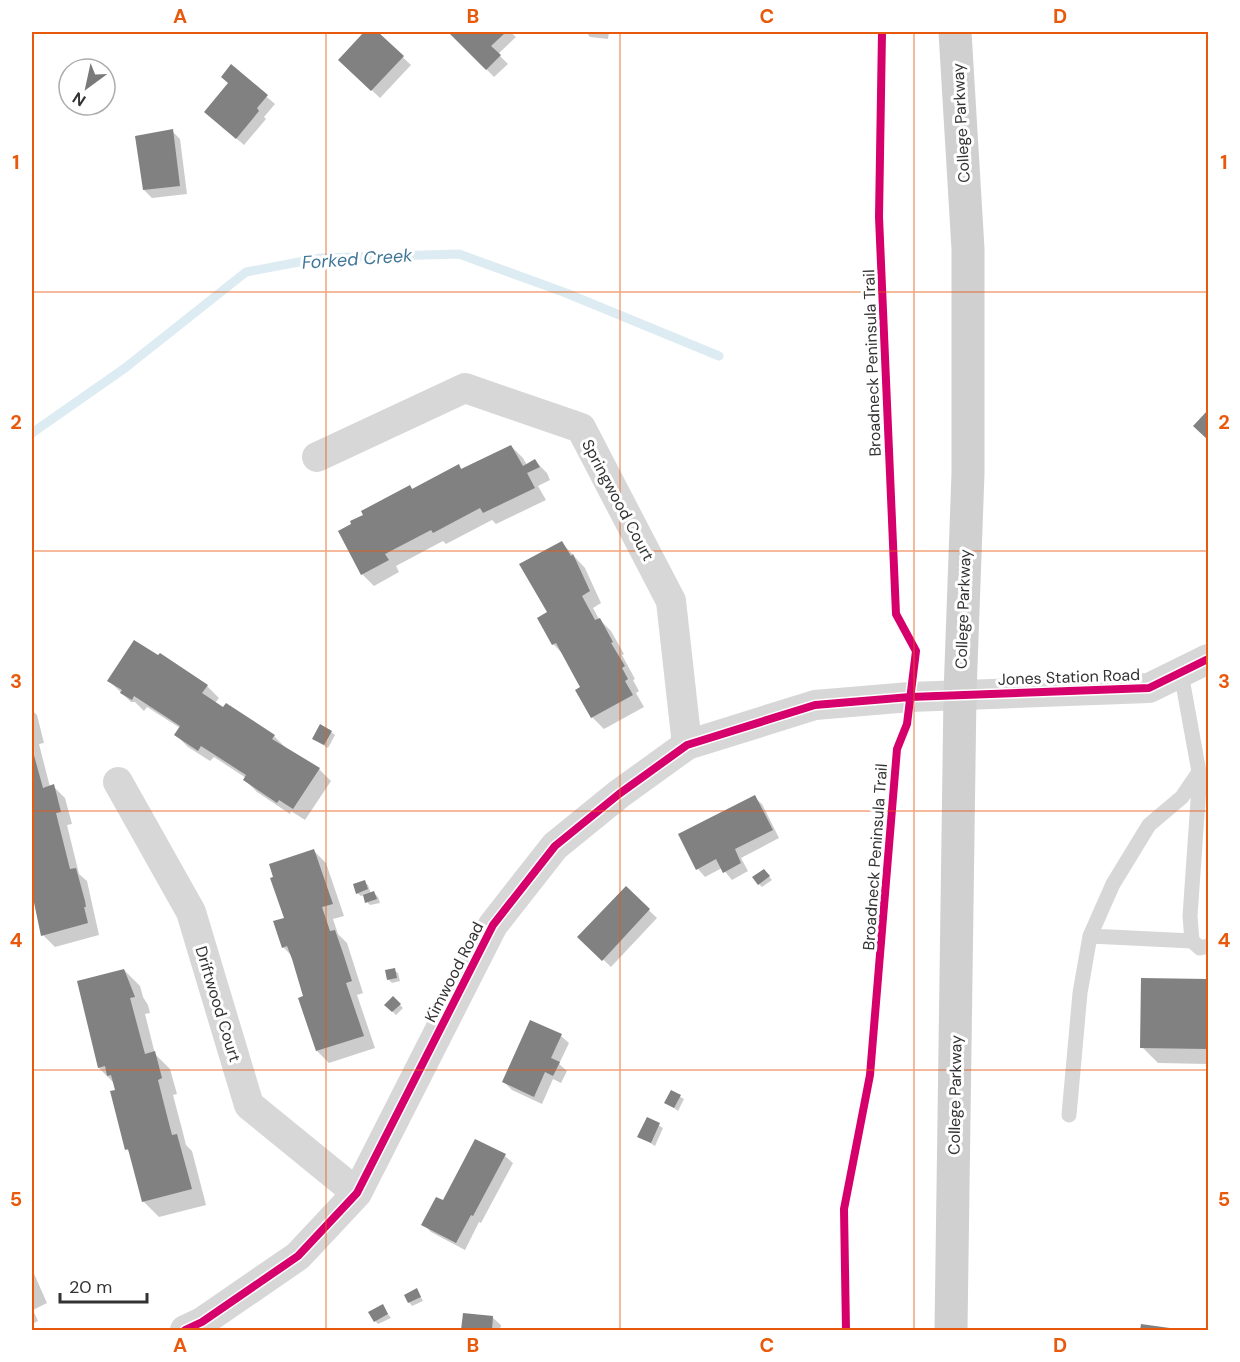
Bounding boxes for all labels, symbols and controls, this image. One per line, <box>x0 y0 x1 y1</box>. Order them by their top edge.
text: A <box>173 3 187 29</box>
text: B <box>467 3 479 29</box>
text: C <box>760 3 774 29</box>
text: D <box>1053 3 1067 29</box>
north arrow <box>57 57 117 117</box>
street label: College Parkway <box>947 62 975 183</box>
text: N <box>68 87 90 111</box>
text: 1 <box>12 149 20 175</box>
text: 1 <box>1220 149 1228 175</box>
water label: Forked Creek <box>301 243 414 275</box>
street label: Broadneck Peninsula Trail <box>858 269 886 457</box>
text: 2 <box>10 409 22 435</box>
text: 2 <box>1218 409 1230 435</box>
street label: Springwood Court <box>577 436 659 564</box>
street label: College Parkway <box>950 549 976 669</box>
street label: Jones Station Road <box>997 664 1141 690</box>
text: 3 <box>10 668 22 694</box>
text: 3 <box>1218 668 1230 694</box>
street label: Broadneck Peninsula Trail <box>858 763 892 951</box>
street label: Kimwood Road <box>420 918 488 1026</box>
text: 4 <box>10 927 23 953</box>
text: 4 <box>1218 927 1231 953</box>
street label: Driftwood Court <box>190 944 246 1064</box>
street label: College Parkway <box>943 1035 967 1155</box>
text: 5 <box>10 1186 22 1212</box>
text: 5 <box>1218 1186 1230 1212</box>
scale bar <box>60 1266 147 1304</box>
text: 20 m <box>69 1275 112 1299</box>
text: A <box>173 1332 187 1358</box>
text: B <box>467 1332 479 1358</box>
text: C <box>760 1332 774 1358</box>
text: D <box>1053 1332 1067 1358</box>

